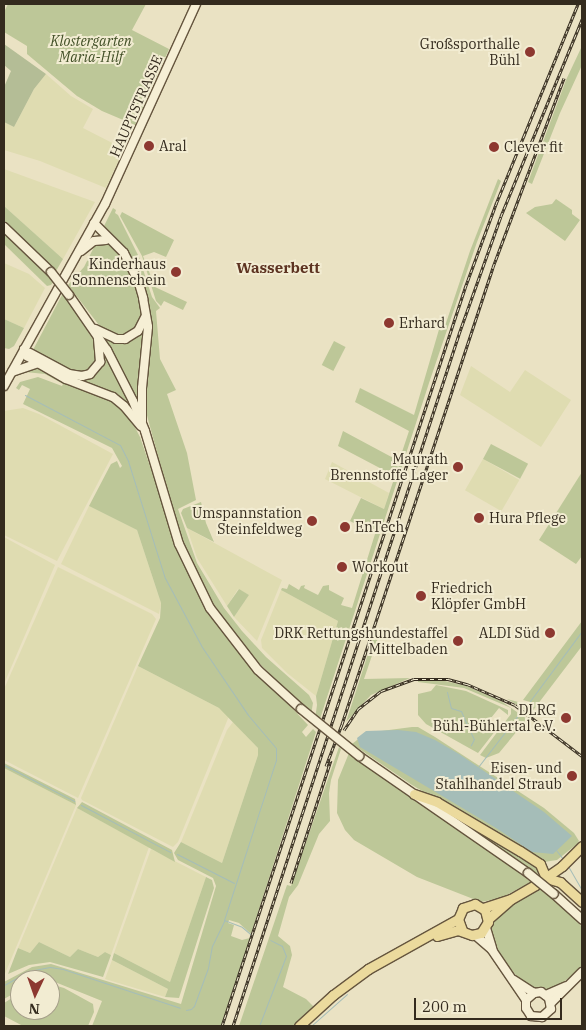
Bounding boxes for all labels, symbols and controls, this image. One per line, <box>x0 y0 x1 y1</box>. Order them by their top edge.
park label: Klostergarten Maria-Hilf <box>50 33 132 65</box>
place label: Großsporthalle Bühl <box>420 36 520 68</box>
marker: Großsporthalle Bühl <box>524 46 536 58</box>
street label: HAUPTSTRASSE <box>106 52 166 160</box>
place label: Aral <box>159 138 187 154</box>
place label: Clever fit <box>504 139 563 155</box>
marker: Aral <box>143 140 155 152</box>
marker: Clever fit <box>488 141 500 153</box>
place label: Kinderhaus Sonnenschein <box>72 256 166 288</box>
district label: Wasserbett <box>236 259 320 277</box>
marker: Kinderhaus Sonnenschein <box>170 266 182 278</box>
place label: Erhard <box>399 315 445 331</box>
marker: Erhard <box>383 317 395 329</box>
place label: Maurath Brennstoffe Lager <box>330 451 448 484</box>
marker: Maurath Brennstoffe Lager <box>452 461 464 473</box>
place label: Umspannstation Steinfeldweg <box>192 505 302 538</box>
place label: Hura Pflege <box>489 510 566 526</box>
marker: Hura Pflege <box>473 512 485 524</box>
marker: Umspannstation Steinfeldweg <box>306 515 318 527</box>
place label: EnTech <box>355 519 404 535</box>
marker: EnTech <box>339 521 351 533</box>
place label: Workout <box>352 559 408 575</box>
marker: Workout <box>336 561 348 573</box>
place label: Friedrich Klöpfer GmbH <box>431 580 526 612</box>
marker: Friedrich Klöpfer GmbH <box>415 590 427 602</box>
place label: DRK Rettungshundestaffel Mittelbaden <box>274 625 448 658</box>
place label: ALDI Süd <box>479 625 540 641</box>
marker: ALDI Süd <box>544 627 556 639</box>
marker: DRK Rettungshundestaffel Mittelbaden <box>452 635 464 647</box>
place label: DLRG Bühl-Bühlertal e.V. <box>433 702 556 734</box>
marker: DLRG Bühl-Bühlertal e.V. <box>560 712 572 724</box>
place label: Eisen- und Stahlhandel Straub <box>435 760 562 792</box>
marker: Eisen- und Stahlhandel Straub <box>566 770 578 782</box>
north arrow <box>10 970 60 1020</box>
scale bar <box>416 988 564 1020</box>
text: 200 m <box>422 997 467 1016</box>
text: N <box>28 1000 40 1018</box>

